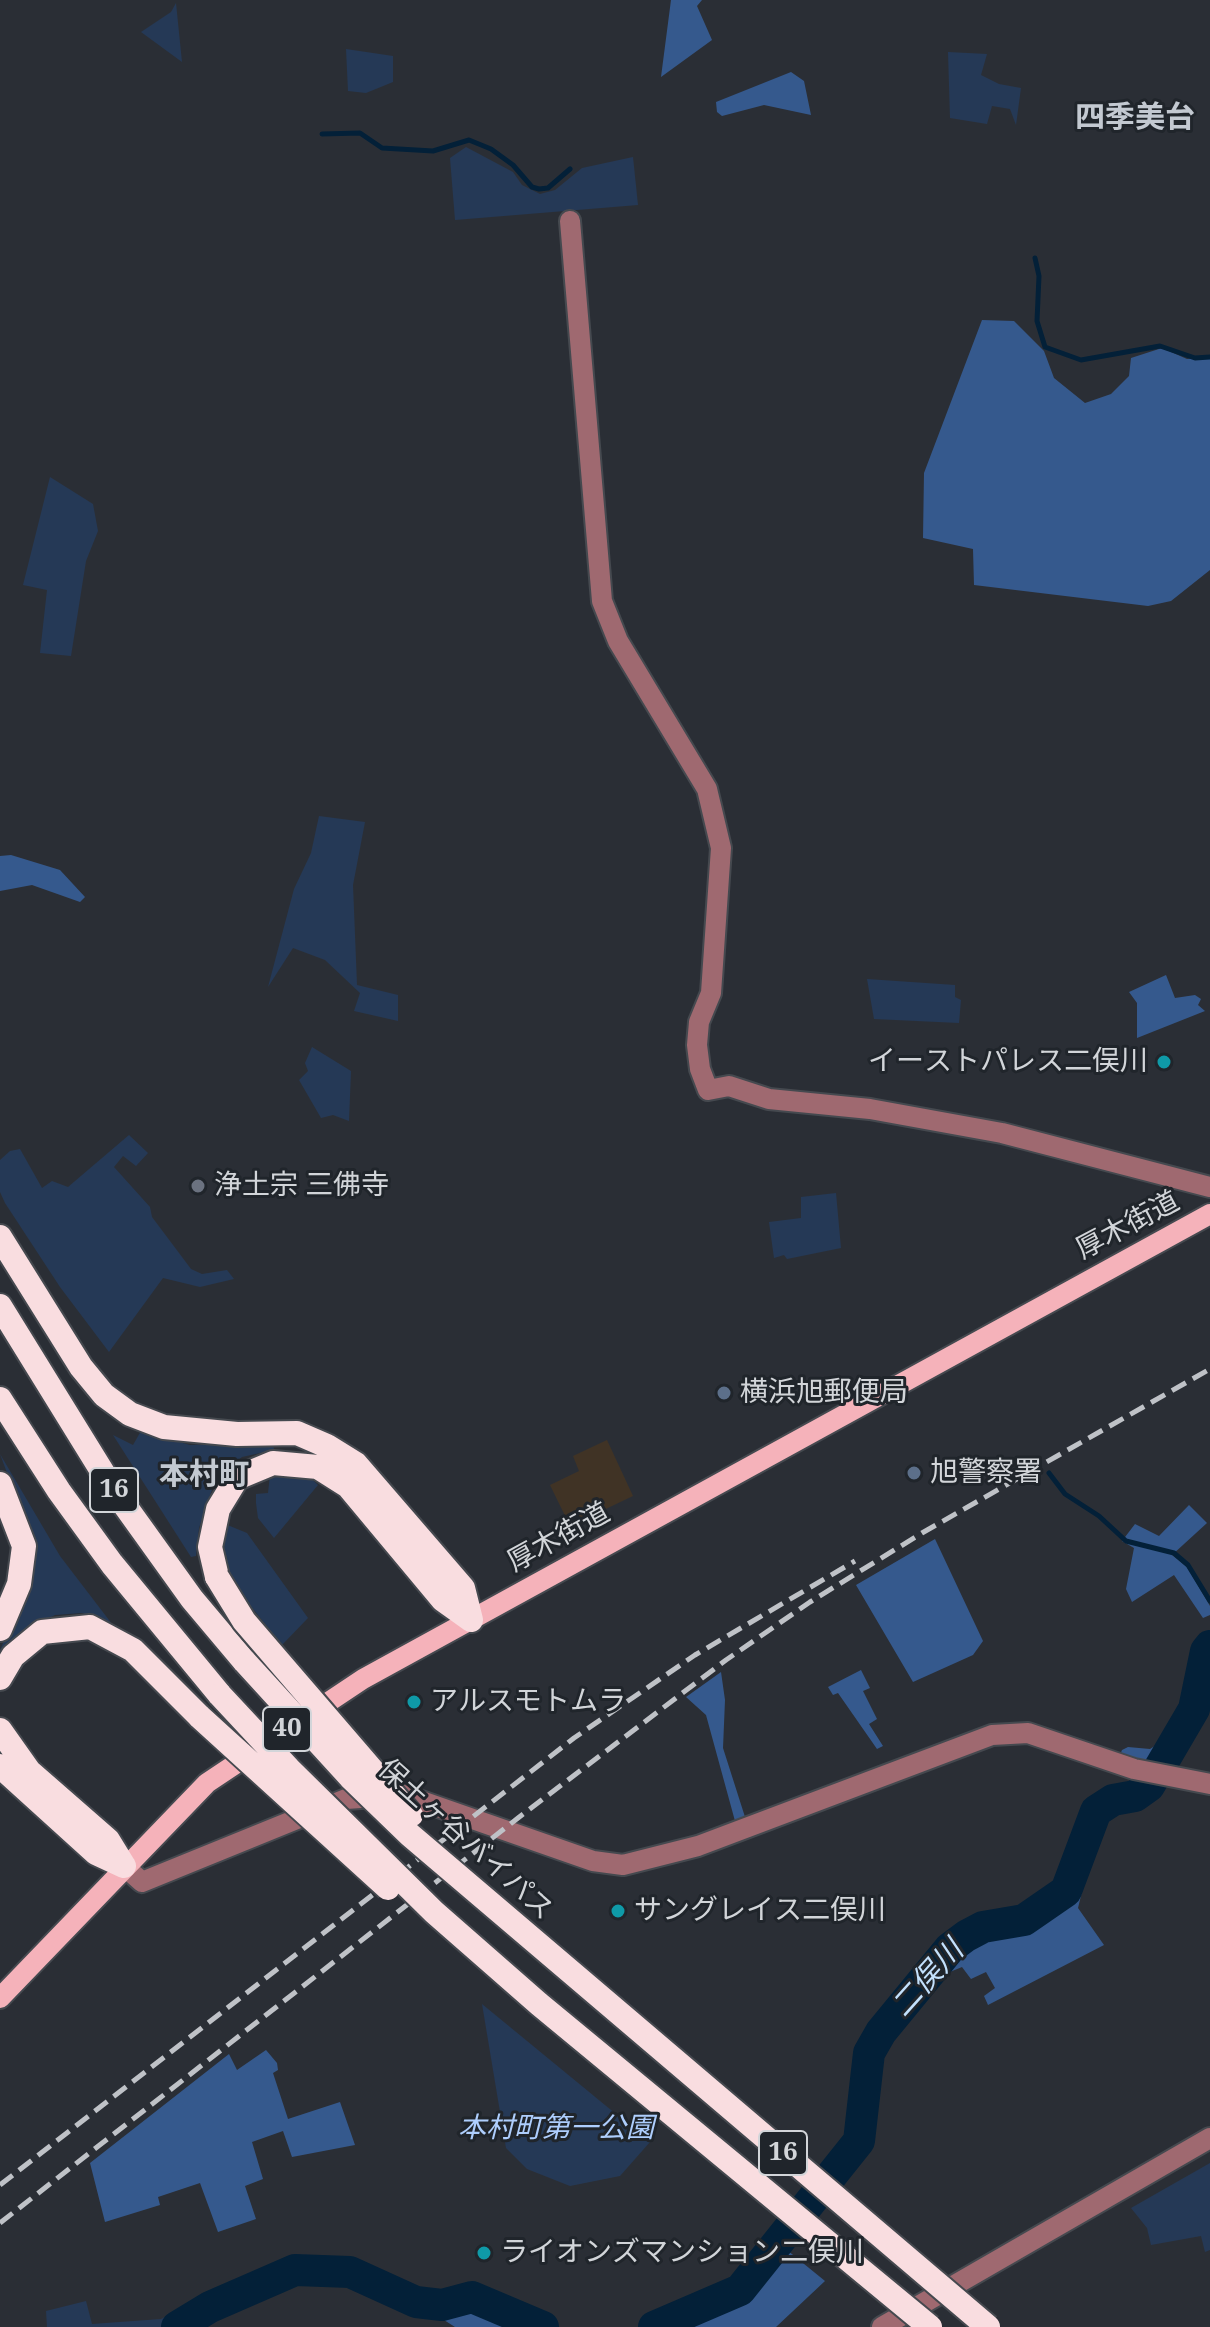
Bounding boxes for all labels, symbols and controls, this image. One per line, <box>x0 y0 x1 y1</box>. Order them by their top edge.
district label: 四季美台 <box>1075 100 1195 136</box>
place label: イーストパレス二俣川 <box>868 1045 1148 1079</box>
marker: イーストパレス二俣川 <box>1155 1053 1173 1071</box>
place label: 浄土宗 三佛寺 <box>214 1169 389 1203</box>
marker: 浄土宗 三佛寺 <box>189 1177 207 1195</box>
street label: 厚木街道 <box>1071 1185 1185 1267</box>
place label: 横浜旭郵便局 <box>740 1376 908 1410</box>
marker: 横浜旭郵便局 <box>715 1384 733 1402</box>
place label: 旭警察署 <box>930 1456 1042 1490</box>
district label: 本村町 <box>159 1457 249 1493</box>
marker: 旭警察署 <box>905 1464 923 1482</box>
road number: 16 <box>90 1468 138 1512</box>
street label: 厚木街道 <box>502 1496 616 1580</box>
place label: アルスモトムラ <box>430 1685 626 1719</box>
marker: アルスモトムラ <box>405 1693 423 1711</box>
road number: 40 <box>263 1707 311 1751</box>
street label: 保土ヶ谷バイパス <box>371 1753 559 1927</box>
place label: サングレイス二俣川 <box>634 1894 886 1928</box>
marker: サングレイス二俣川 <box>609 1902 627 1920</box>
water label: 二俣川 <box>885 1934 971 2024</box>
park label: 本村町第一公園 <box>458 2112 654 2146</box>
road number: 16 <box>759 2131 807 2175</box>
place label: ライオンズマンション二俣川 <box>500 2236 864 2270</box>
marker: ライオンズマンション二俣川 <box>475 2244 493 2262</box>

